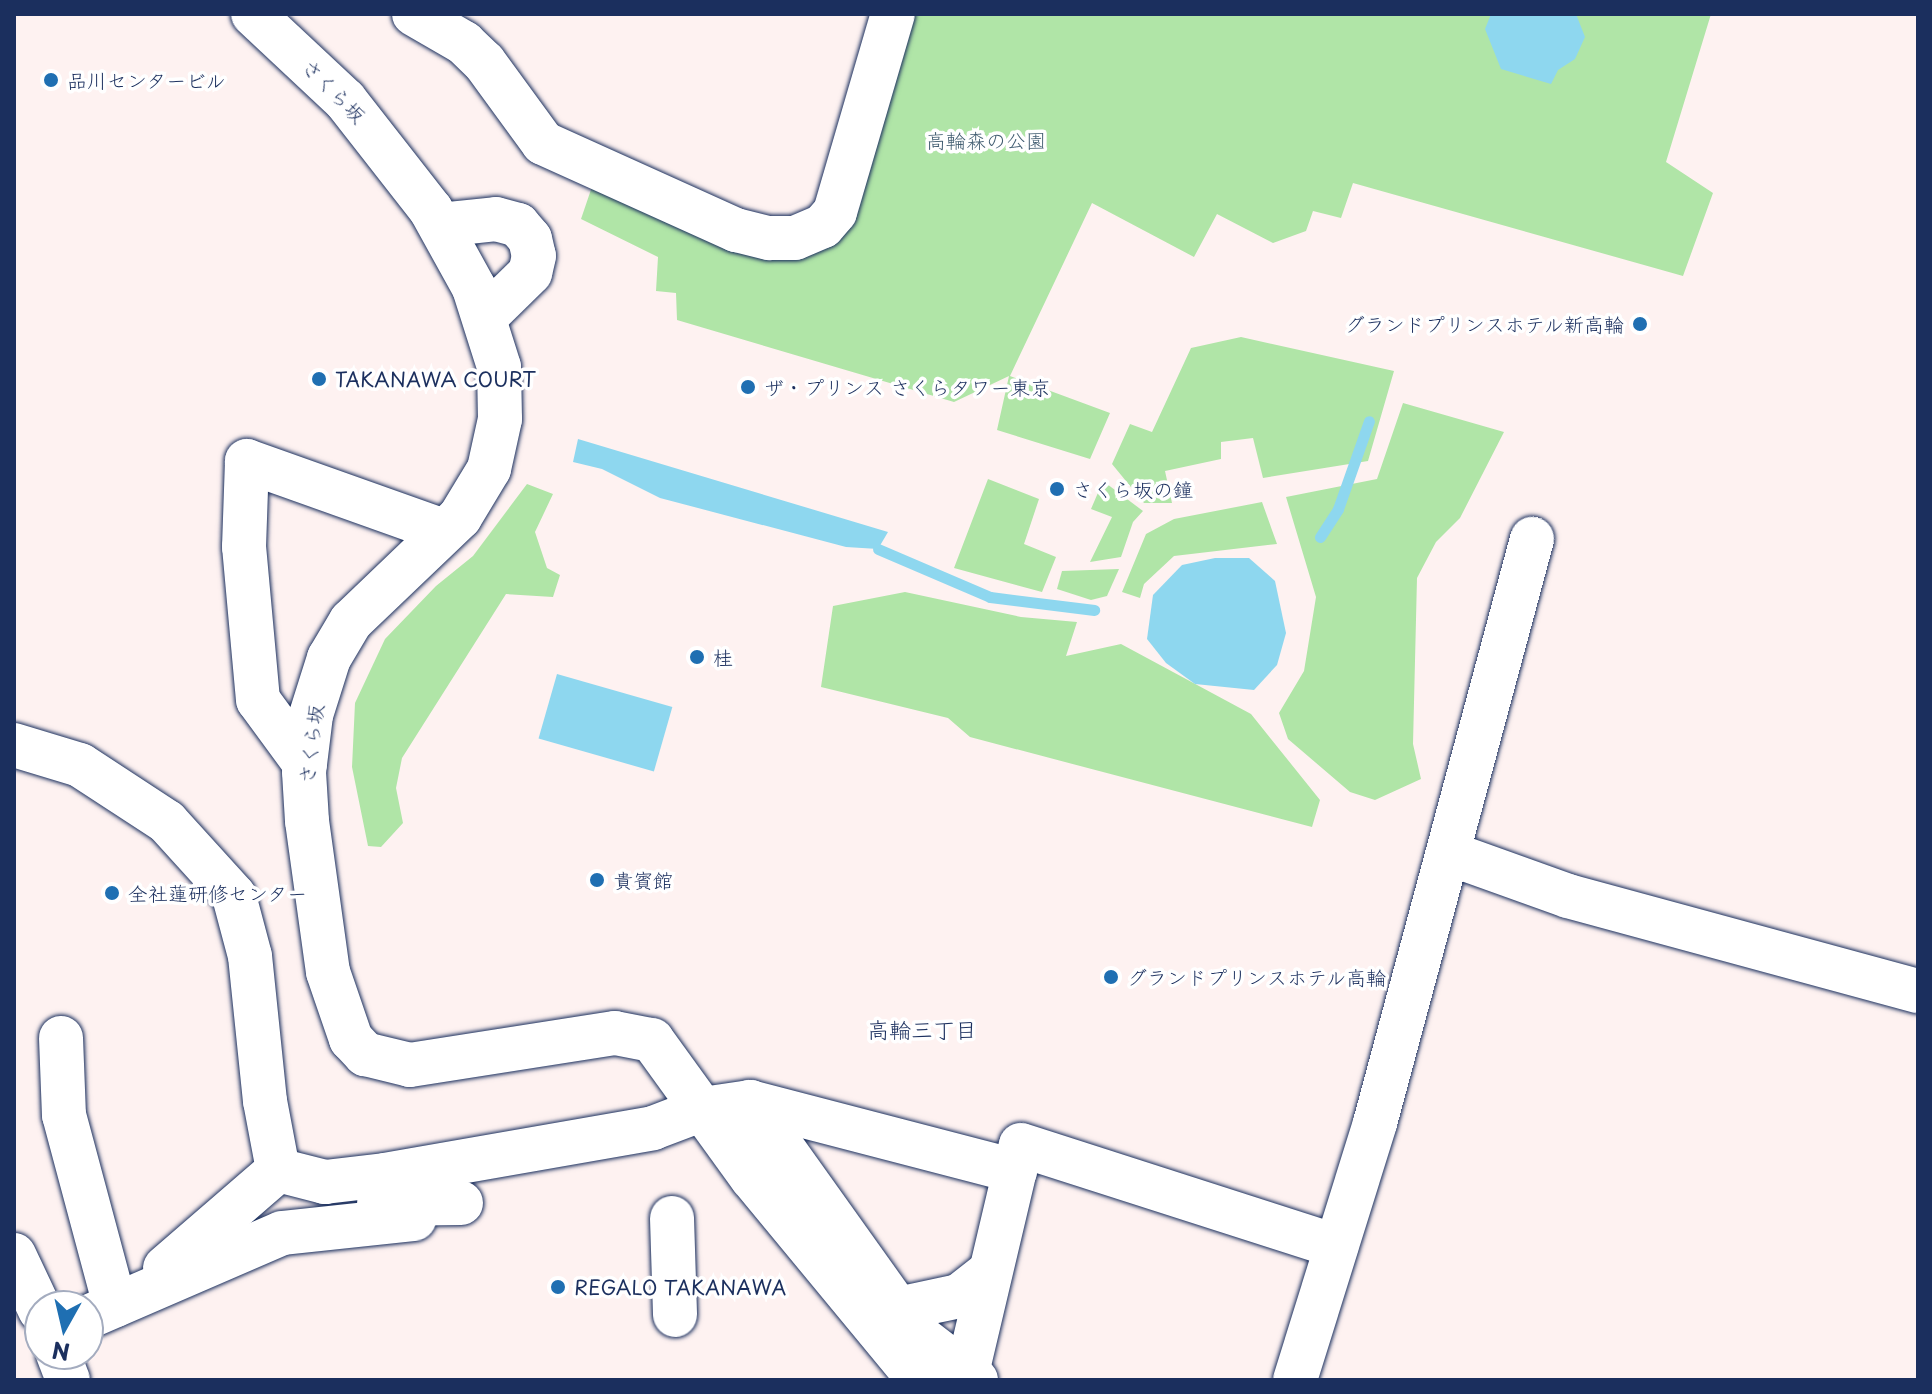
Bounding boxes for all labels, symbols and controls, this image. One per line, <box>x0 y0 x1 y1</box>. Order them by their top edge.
street label: さくら坂 <box>297 54 371 128</box>
place label: 品川センタービル <box>67 68 227 92</box>
marker: 品川センタービル <box>42 71 60 89</box>
park label: 高輪森の公園 <box>926 128 1046 152</box>
place label: グランドプリンスホテル新高輪 <box>1344 312 1624 336</box>
marker: グランドプリンスホテル新高輪 <box>1631 315 1649 333</box>
place label: TAKANAWA COURT <box>335 367 535 391</box>
marker: TAKANAWA COURT <box>310 370 328 388</box>
place label: ザ・プリンス さくらタワー東京 <box>764 375 1050 399</box>
marker: ザ・プリンス さくらタワー東京 <box>739 378 757 396</box>
place label: さくら坂の鐘 <box>1073 477 1193 501</box>
marker: さくら坂の鐘 <box>1048 480 1066 498</box>
place label: 桂 <box>713 645 733 669</box>
marker: 桂 <box>688 648 706 666</box>
street label: さくら坂 <box>294 703 328 785</box>
place label: 貴賓館 <box>613 868 673 892</box>
marker: 貴賓館 <box>588 871 606 889</box>
place label: 全社蓮研修センター <box>128 881 308 905</box>
marker: 全社蓮研修センター <box>103 884 121 902</box>
place label: グランドプリンスホテル高輪 <box>1127 965 1387 989</box>
marker: グランドプリンスホテル高輪 <box>1102 968 1120 986</box>
district label: 高輪三丁目 <box>867 1016 977 1042</box>
place label: REGALO TAKANAWA <box>574 1275 785 1299</box>
marker: REGALO TAKANAWA <box>549 1278 567 1296</box>
north arrow <box>24 1290 104 1370</box>
text: N <box>50 1335 72 1370</box>

